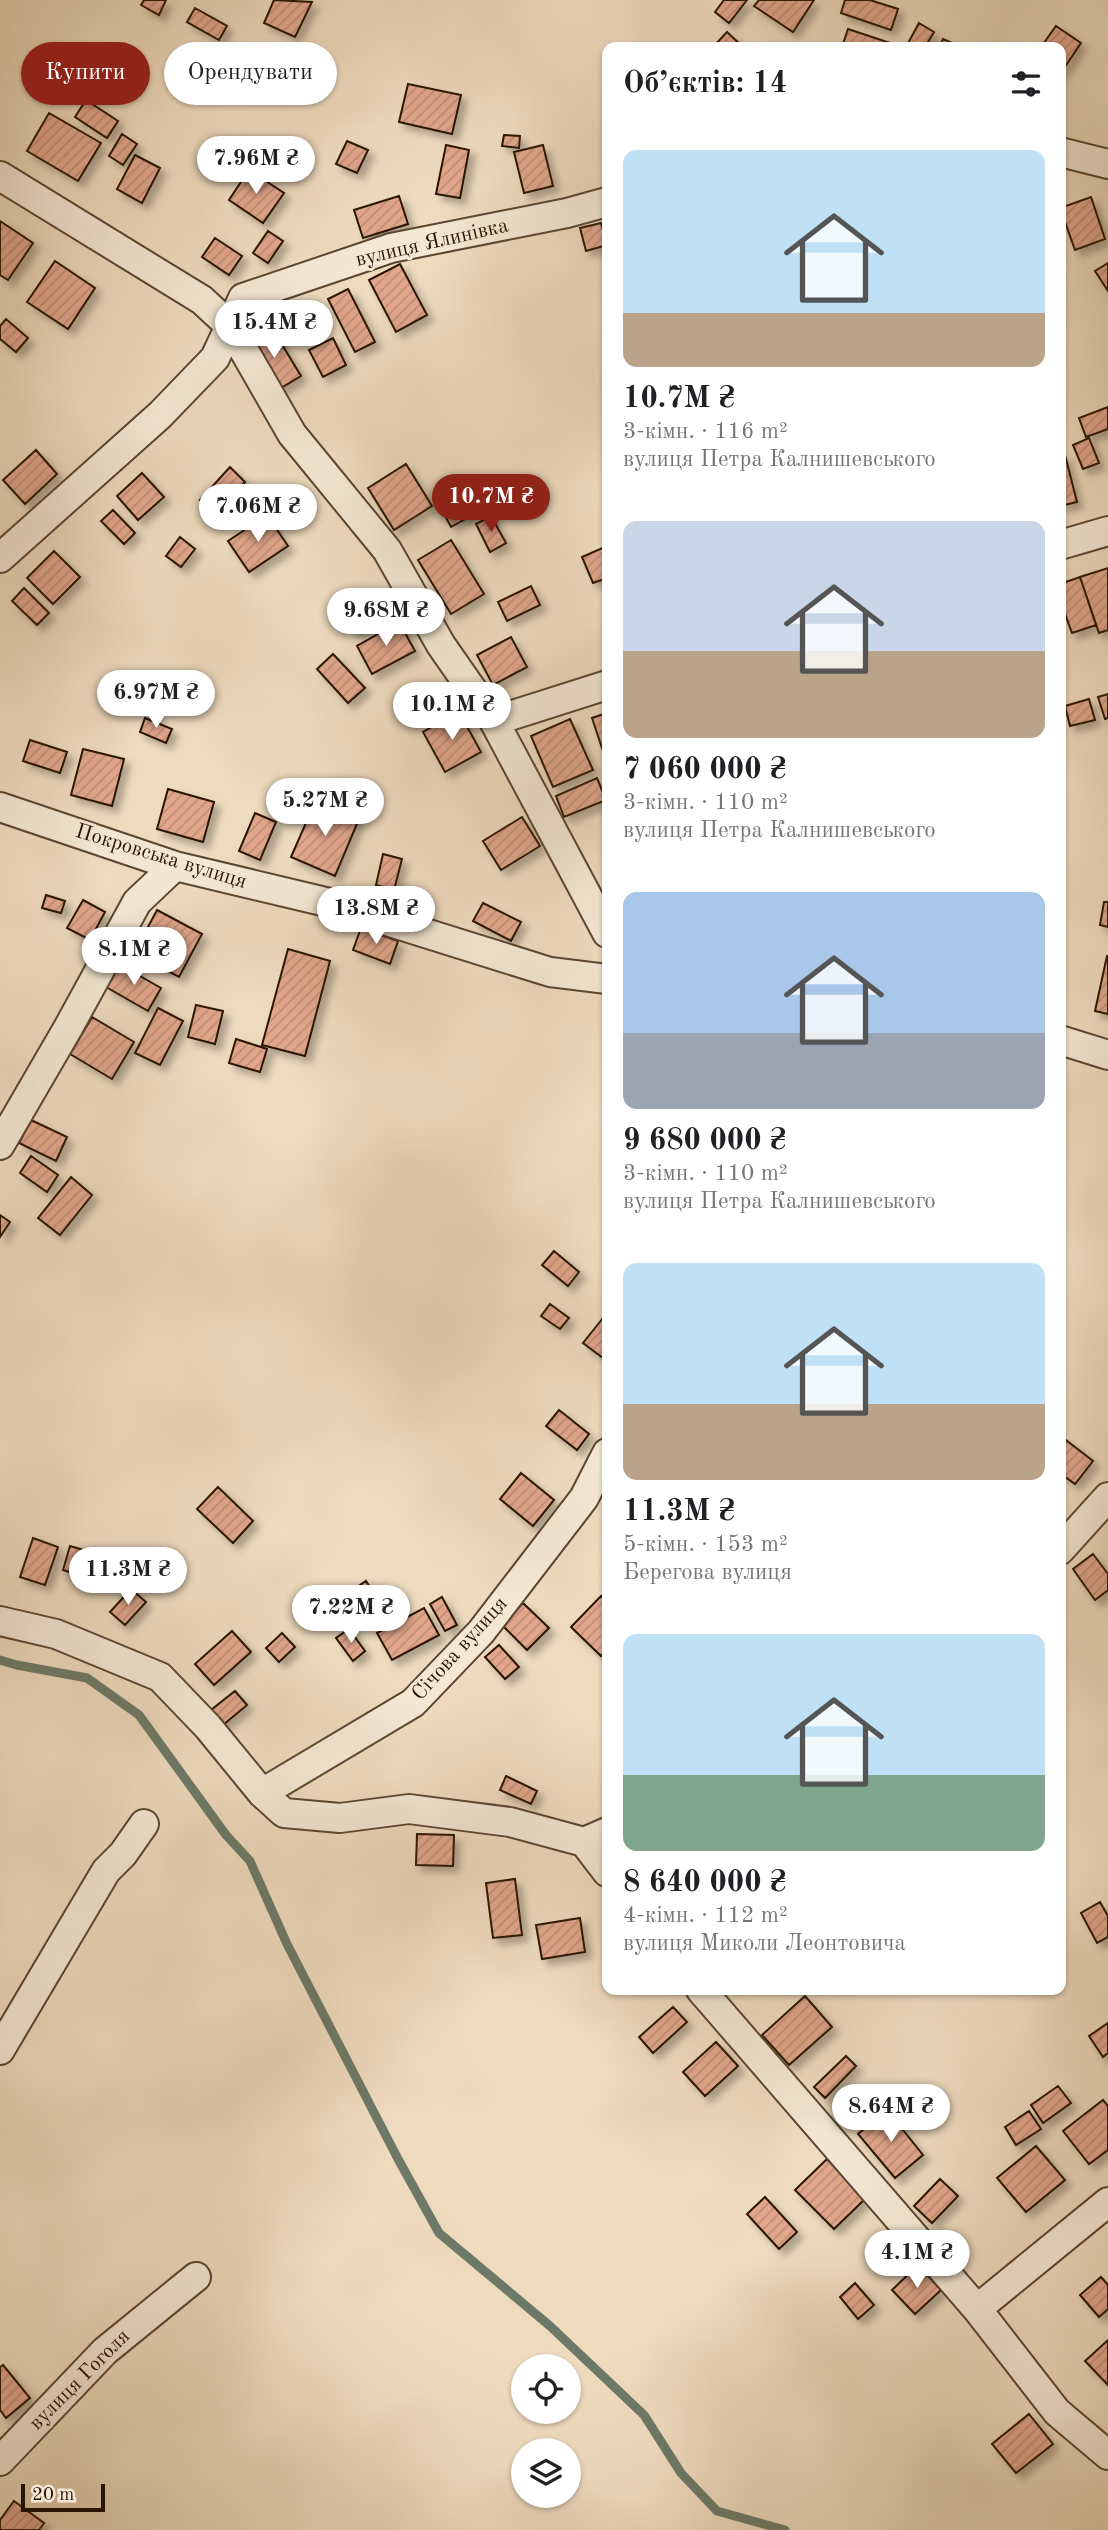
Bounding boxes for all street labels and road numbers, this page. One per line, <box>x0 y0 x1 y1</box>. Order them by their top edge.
street label: вулиця Ялинівка <box>354 215 510 271</box>
street label: Покровська вулиця <box>73 821 249 893</box>
street label: Січова вулиця <box>408 1593 512 1705</box>
street label: вулиця Гоголя <box>26 2326 134 2434</box>

